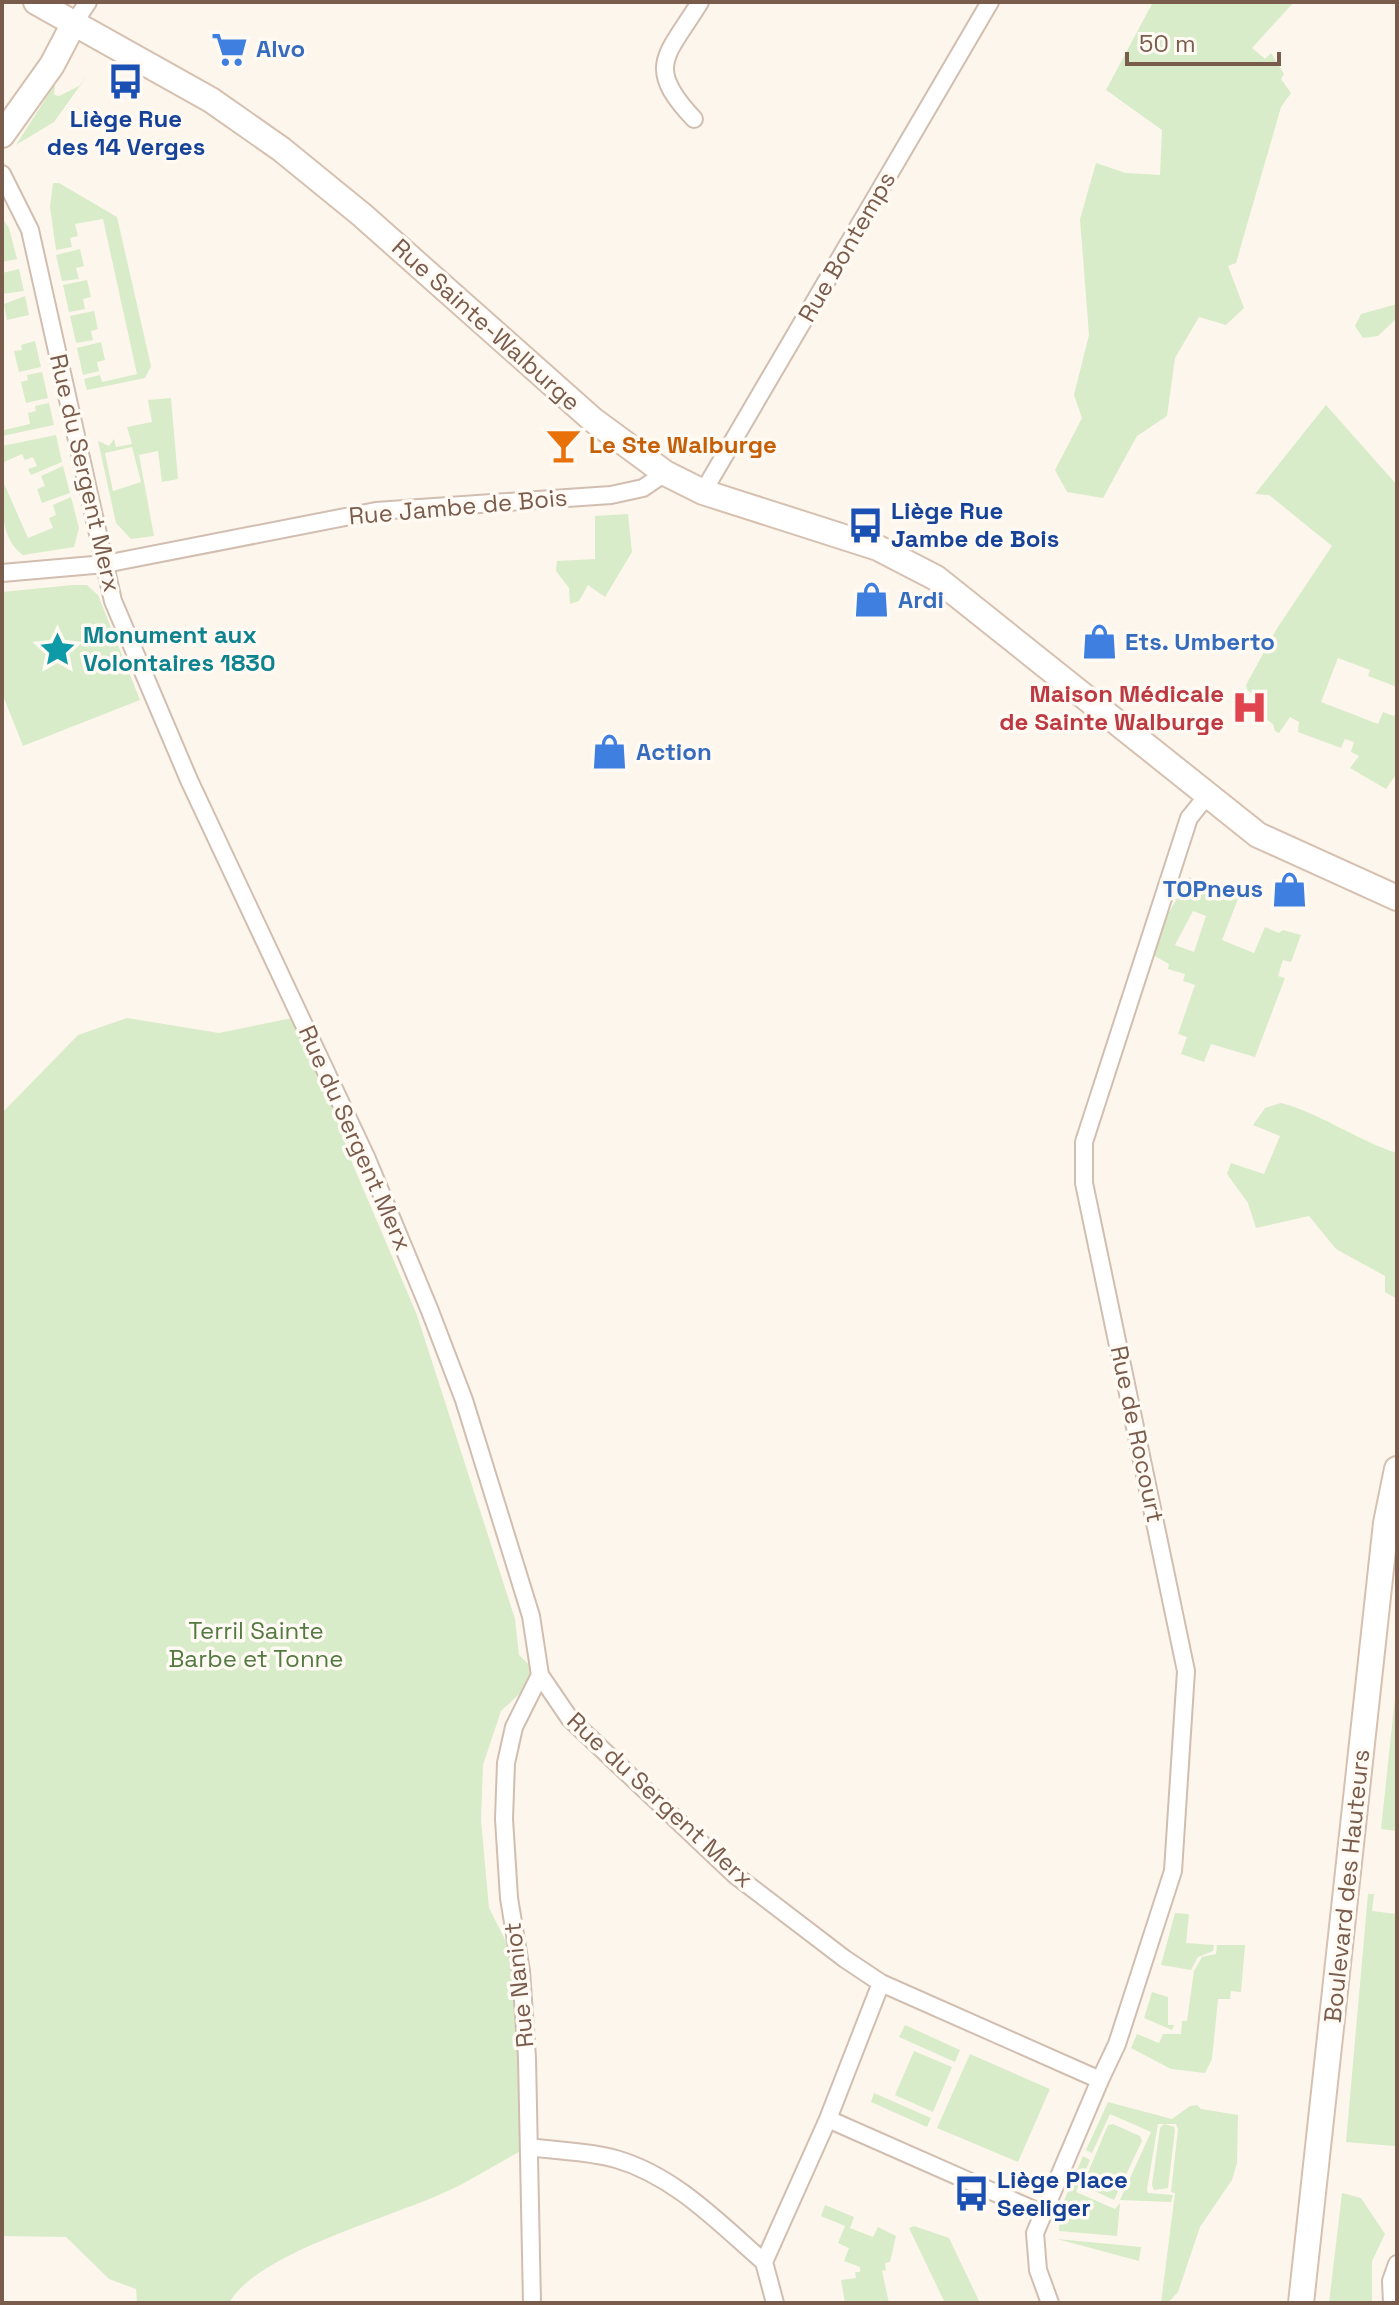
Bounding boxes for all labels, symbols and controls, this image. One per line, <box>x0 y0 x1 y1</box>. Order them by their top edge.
scale bar <box>1127 16 1279 66</box>
text: 50 m <box>1139 28 1196 59</box>
supermarket icon: Alvo <box>211 30 249 68</box>
place label: Alvo <box>256 33 305 64</box>
bus stop icon: Liège Rue des 14 Verges <box>107 63 145 101</box>
place label: Liège Rue des 14 Verges <box>47 103 205 162</box>
street label: Rue Bontemps <box>791 166 902 328</box>
street label: Rue Sainte-Walburge <box>386 232 587 417</box>
street label: Rue du Sergent Merx <box>43 351 128 595</box>
bar icon: Le Ste Walburge <box>544 426 582 464</box>
place label: Le Ste Walburge <box>589 429 777 460</box>
street label: Rue Jambe de Bois <box>347 482 568 531</box>
place label: Liège Rue Jambe de Bois <box>891 495 1059 554</box>
bus stop icon: Liège Rue Jambe de Bois <box>846 506 884 544</box>
shop icon: Ardi <box>853 581 891 619</box>
place label: Ardi <box>898 584 944 615</box>
place label: Monument aux Volontaires 1830 <box>83 619 276 678</box>
shop icon: Ets. Umberto <box>1080 623 1118 661</box>
place label: Ets. Umberto <box>1125 626 1275 657</box>
place icon: Monument aux Volontaires 1830 <box>38 630 76 668</box>
place label: Maison Médicale de Sainte Walburge <box>999 678 1224 737</box>
hospital icon: Maison Médicale de Sainte Walburge <box>1231 689 1269 727</box>
shop icon: Action <box>591 733 629 771</box>
place label: Action <box>636 736 712 767</box>
shop icon: TOPneus <box>1270 870 1308 908</box>
place label: TOPneus <box>1163 873 1263 904</box>
street label: Rue du Sergent Merx <box>292 1020 419 1255</box>
street label: Rue de Rocourt <box>1104 1343 1171 1525</box>
park label: Terril Sainte Barbe et Tonne <box>168 1615 344 1674</box>
street label: Rue du Sergent Merx <box>561 1705 760 1894</box>
street label: Boulevard des Hauteurs <box>1317 1748 1376 2024</box>
street label: Rue Naniot <box>497 1921 541 2049</box>
place label: Liège Place Seeliger <box>997 2164 1128 2223</box>
bus stop icon: Liège Place Seeliger <box>952 2175 990 2213</box>

